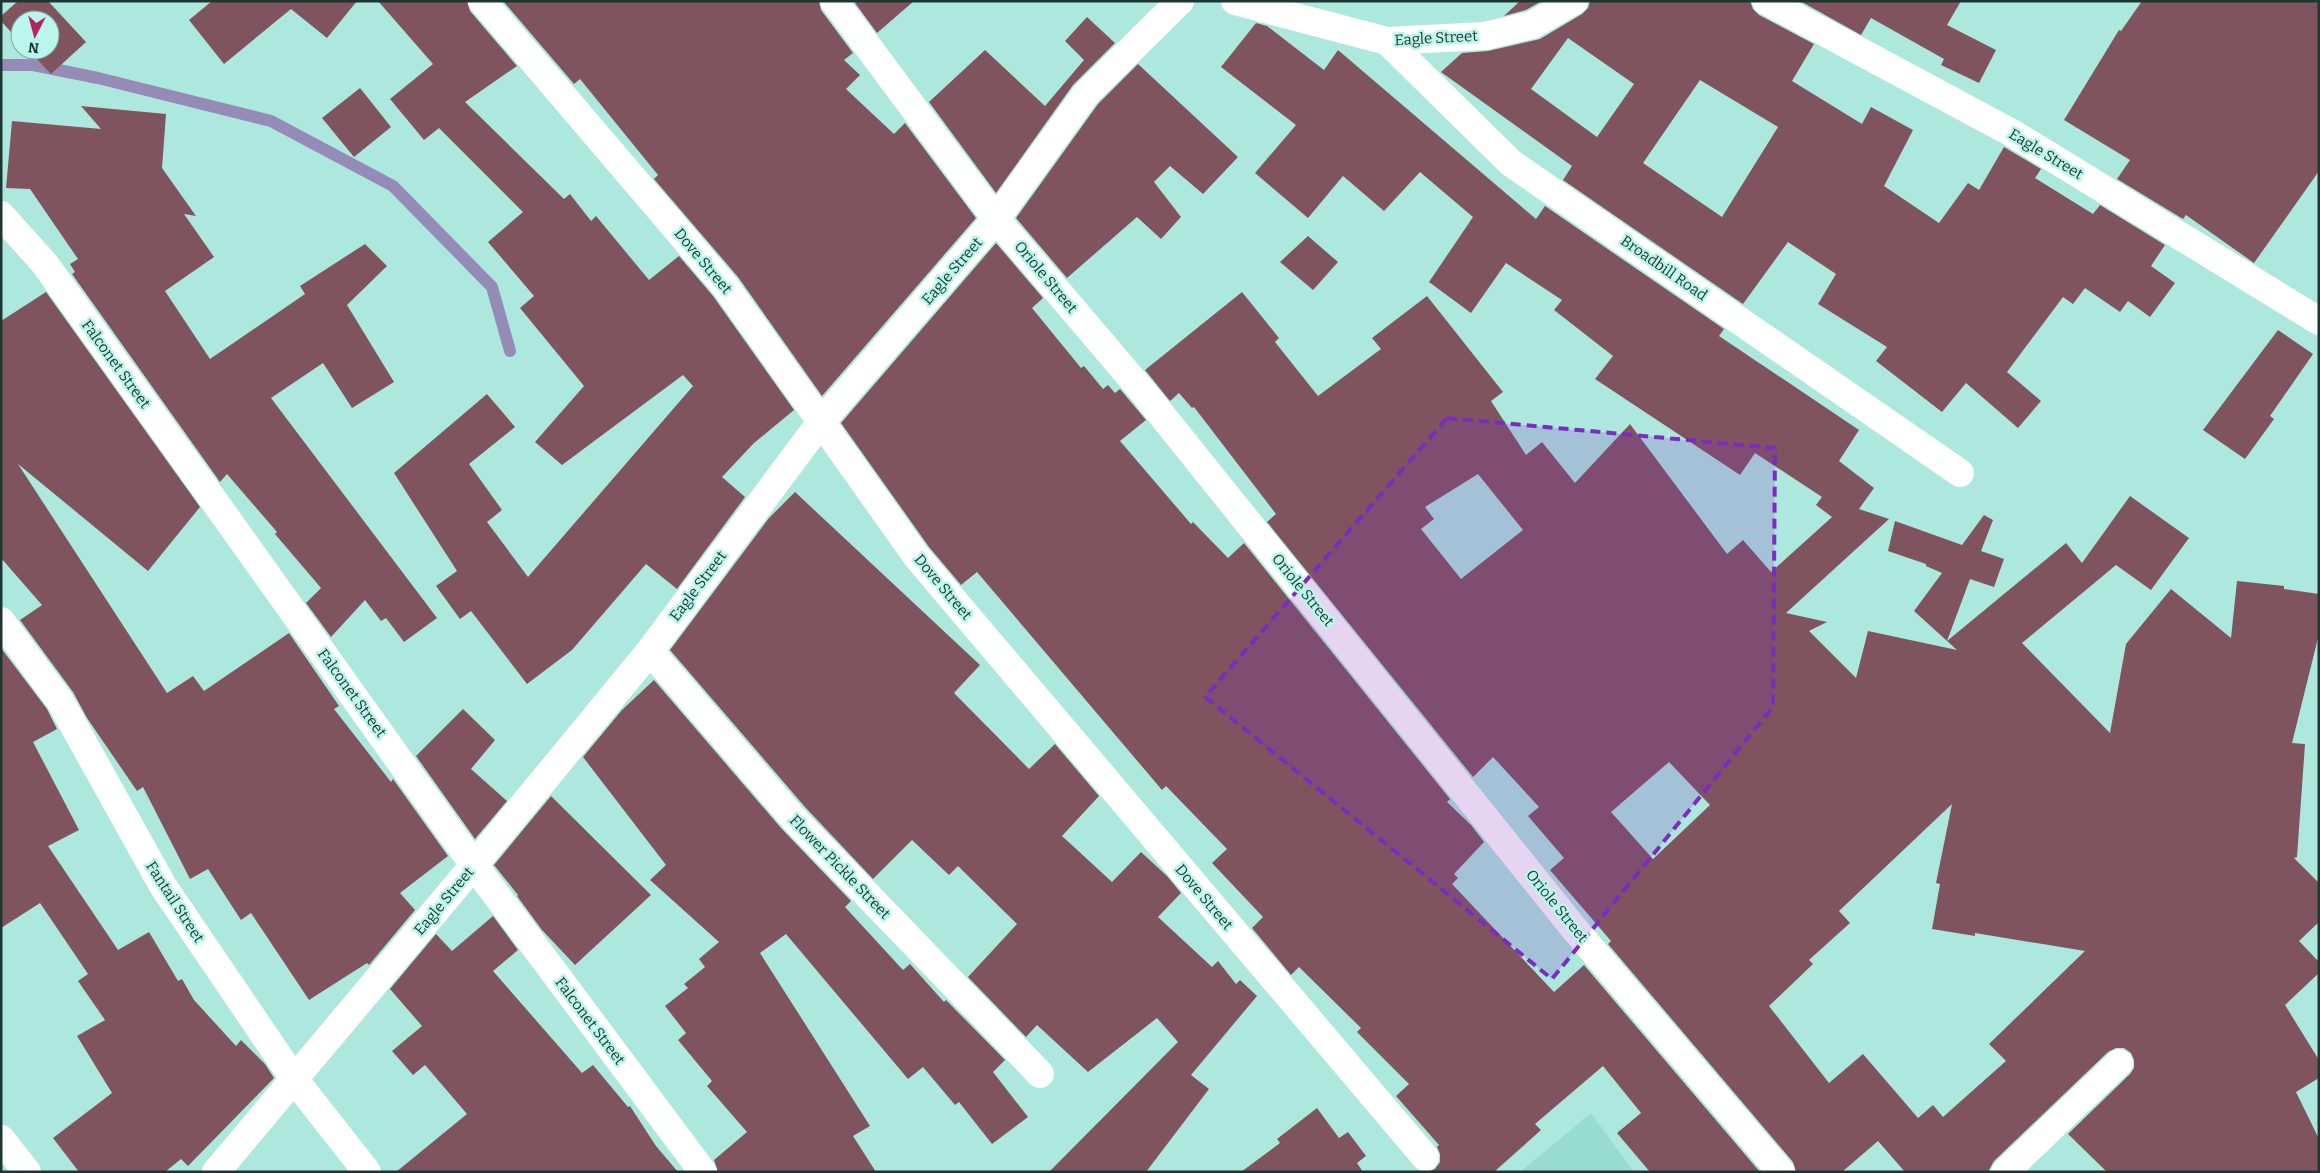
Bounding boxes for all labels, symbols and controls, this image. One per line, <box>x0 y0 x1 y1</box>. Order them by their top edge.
north arrow <box>10 10 60 60</box>
street label: Eagle Street <box>1394 27 1479 49</box>
text: N <box>27 38 40 56</box>
street label: Eagle Street <box>2006 125 2087 183</box>
street label: Dove Street <box>670 225 736 298</box>
street label: Broadbill Road <box>1617 232 1711 305</box>
street label: Eagle Street <box>918 233 986 308</box>
street label: Oriole Street <box>1011 237 1082 317</box>
street label: Falconet Street <box>78 316 154 412</box>
street label: Eagle Street <box>666 547 731 625</box>
street label: Oriole Street <box>1268 550 1338 630</box>
street label: Dove Street <box>910 551 976 624</box>
street label: Falconet Street <box>314 645 390 741</box>
street label: Flower Pickle Street <box>786 811 895 923</box>
street label: Fantail Street <box>142 858 208 947</box>
street label: Dove Street <box>1171 861 1237 934</box>
street label: Eagle Street <box>410 863 478 939</box>
street label: Oriole Street <box>1522 866 1592 946</box>
street label: Falconet Street <box>551 974 629 1069</box>

